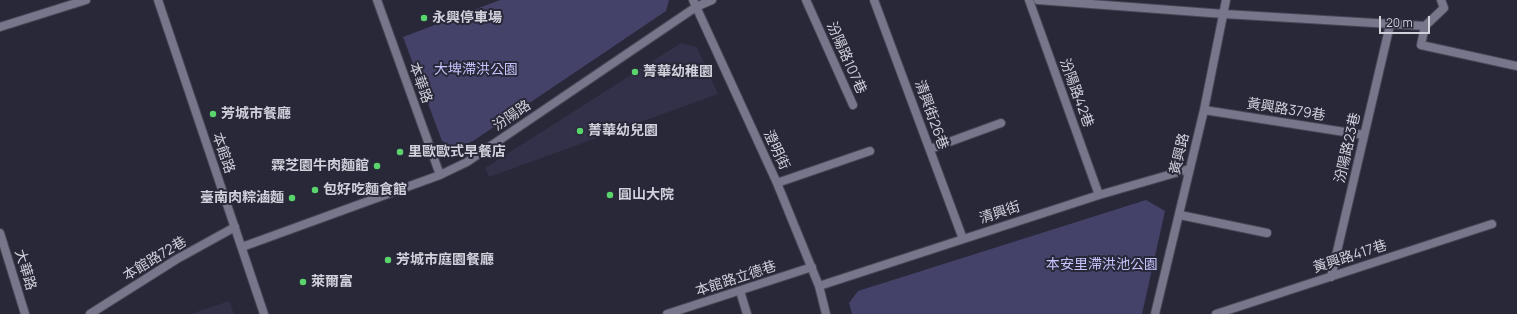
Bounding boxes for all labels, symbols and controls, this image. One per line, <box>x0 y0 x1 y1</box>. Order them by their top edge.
scale bar <box>1381 8 1432 34</box>
place label: 永興停車場 <box>432 10 502 26</box>
marker: 永興停車場 <box>419 13 429 23</box>
text: 20 m <box>1386 14 1413 31</box>
street label: 汾陽路107巷 <box>823 19 869 97</box>
street label: 汾陽路42巷 <box>1056 56 1096 130</box>
street label: 本華路 <box>405 60 435 106</box>
park label: 大埤滯洪公園 <box>434 62 518 78</box>
place label: 菁華幼稚園 <box>643 64 713 80</box>
marker: 菁華幼稚園 <box>630 67 640 77</box>
street label: 清興街26巷 <box>911 78 951 152</box>
street label: 黃興路379巷 <box>1245 95 1327 125</box>
street label: 汾陽路 <box>490 97 534 135</box>
place label: 芳城市餐廳 <box>221 106 291 122</box>
marker: 芳城市餐廳 <box>208 109 218 119</box>
street label: 汾陽路23巷 <box>1332 111 1364 185</box>
place label: 菁華幼兒園 <box>588 123 658 139</box>
marker: 菁華幼兒園 <box>575 126 585 136</box>
street label: 澄明街 <box>760 127 792 173</box>
street label: 本館路 <box>208 130 238 176</box>
street label: 黃興路 <box>1167 132 1193 176</box>
place label: 里歐歐式早餐店 <box>408 144 506 160</box>
marker: 里歐歐式早餐店 <box>395 147 405 157</box>
place label: 霖芝園牛肉麵館 <box>271 158 369 174</box>
marker: 霖芝園牛肉麵館 <box>372 161 382 171</box>
place label: 包好吃麵食館 <box>323 182 407 198</box>
marker: 包好吃麵食館 <box>310 185 320 195</box>
place label: 圓山大院 <box>618 187 674 203</box>
place label: 臺南肉粽滷麵 <box>200 190 284 206</box>
marker: 圓山大院 <box>605 190 615 200</box>
marker: 臺南肉粽滷麵 <box>287 193 297 203</box>
street label: 清興街 <box>977 199 1023 227</box>
street label: 本館路72巷 <box>120 234 190 284</box>
street label: 黃興路417巷 <box>1311 237 1389 277</box>
street label: 大華路 <box>11 247 39 293</box>
place label: 芳城市庭園餐廳 <box>396 252 494 268</box>
marker: 芳城市庭園餐廳 <box>383 255 393 265</box>
park label: 本安里滯洪池公園 <box>1046 257 1158 273</box>
street label: 本館路立德巷 <box>693 258 779 300</box>
place label: 萊爾富 <box>311 274 353 290</box>
marker: 萊爾富 <box>298 277 308 287</box>

